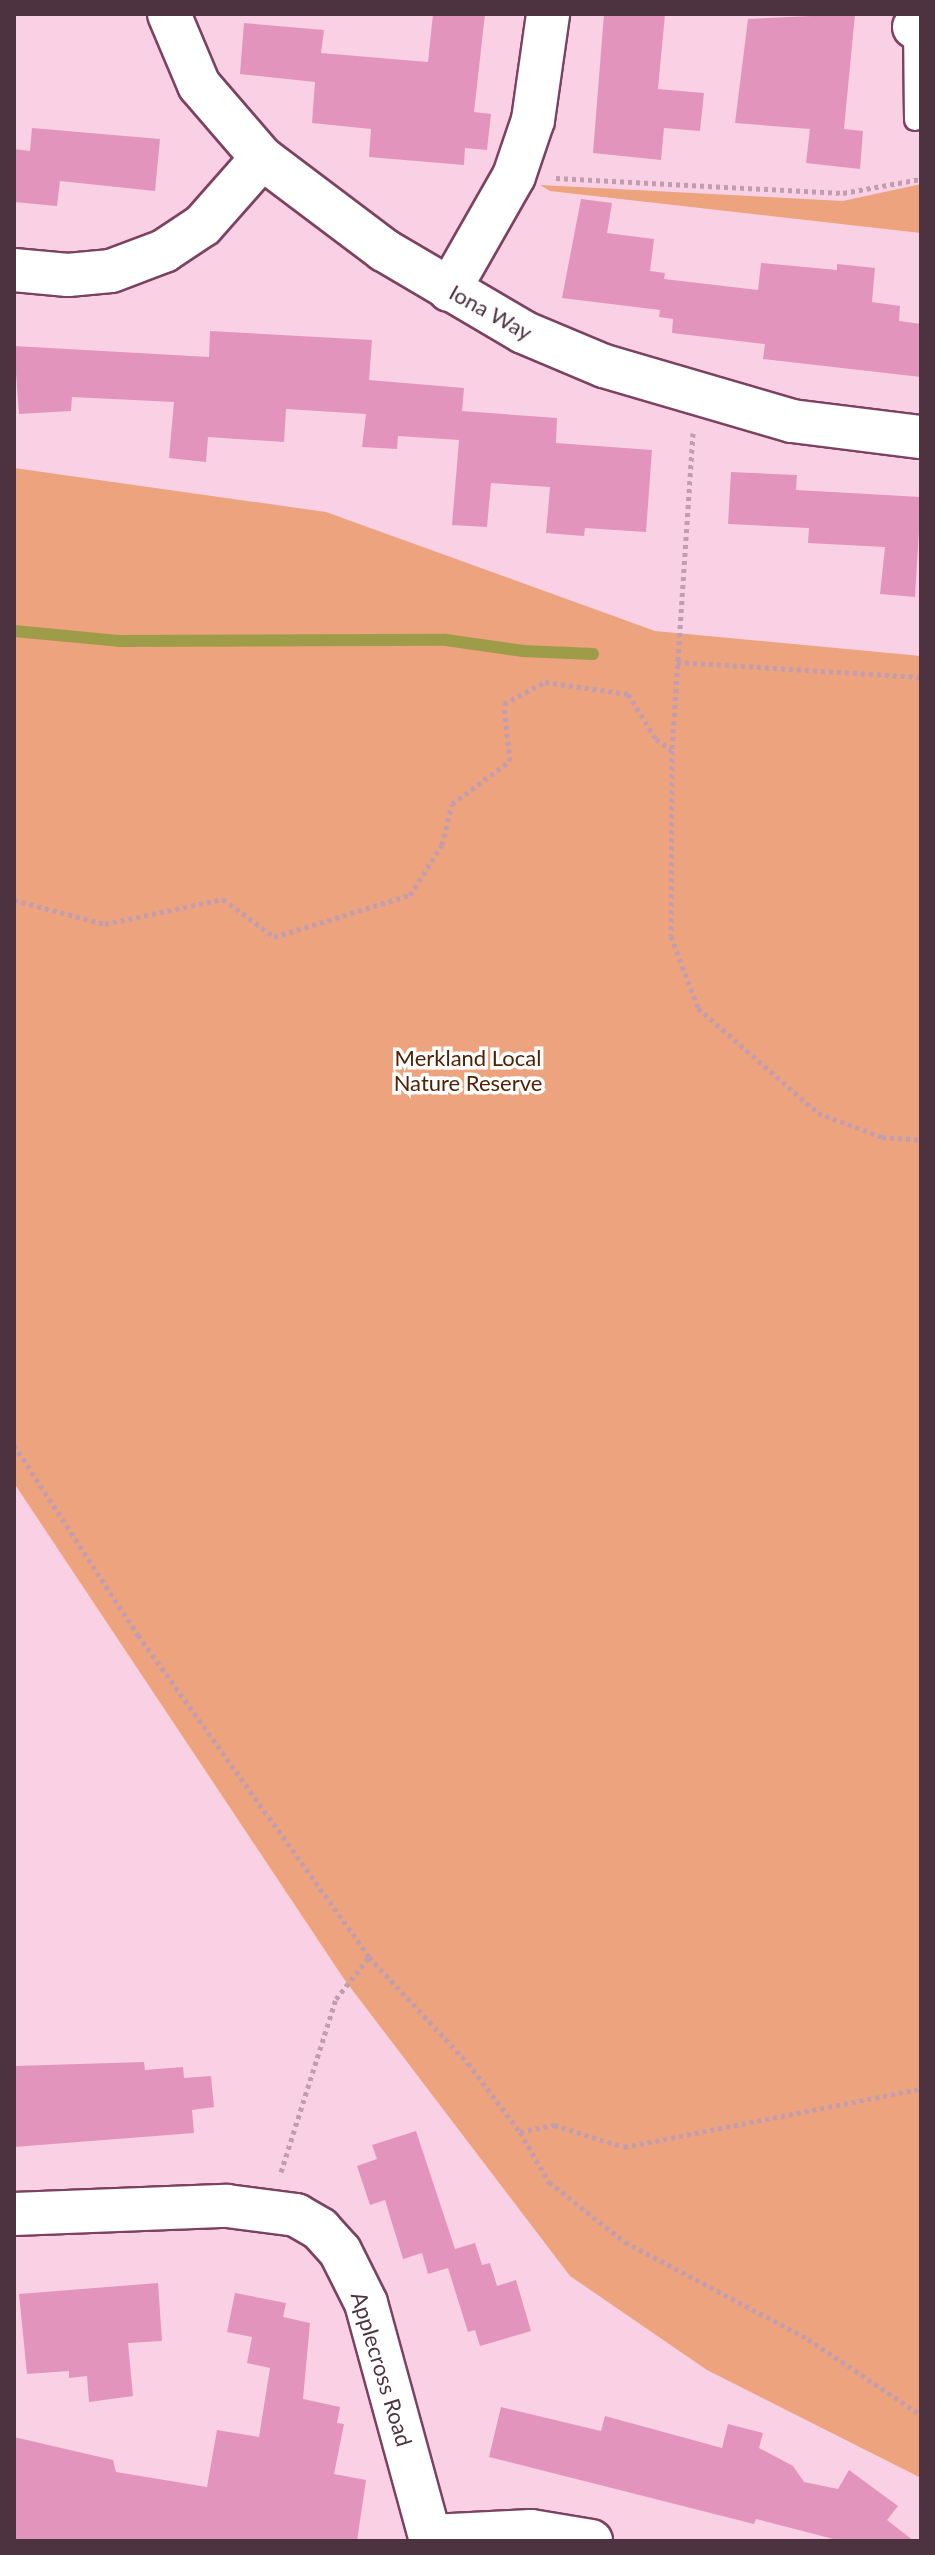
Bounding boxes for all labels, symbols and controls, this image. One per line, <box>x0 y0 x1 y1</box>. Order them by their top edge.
street label: Iona Way <box>445 278 537 346</box>
park label: Merkland Local Nature Reserve <box>394 1044 542 1096</box>
street label: Applecross Road <box>346 2288 418 2450</box>

